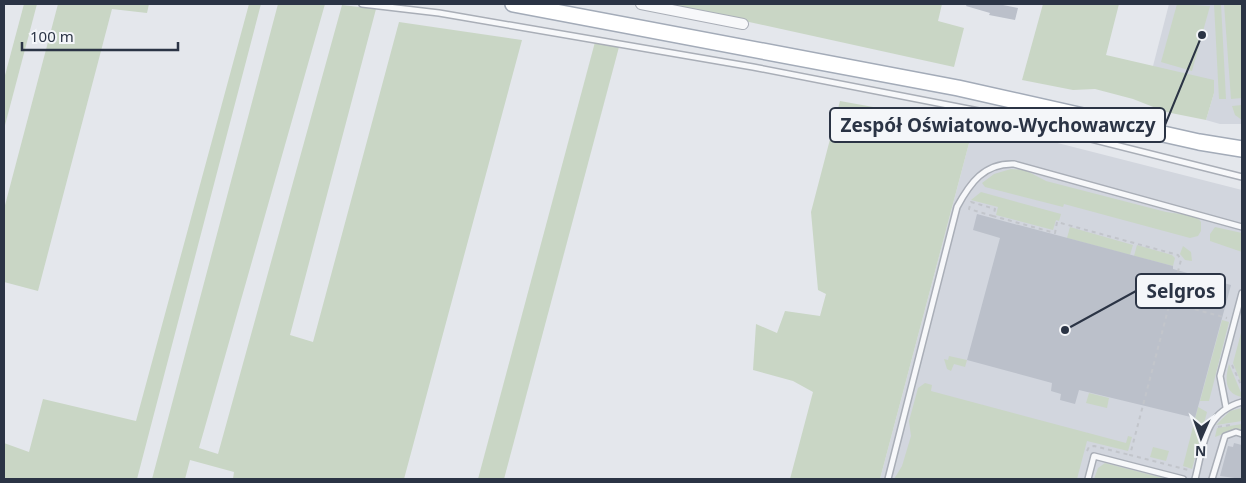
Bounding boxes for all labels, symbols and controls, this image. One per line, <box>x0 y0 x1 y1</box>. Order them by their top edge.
scale bar <box>22 20 179 52</box>
text: 100 m <box>30 26 74 46</box>
callout: Zespół Oświatowo-Wychowawczy <box>830 108 1165 142</box>
text: Zespół Oświatowo-Wychowawczy <box>840 112 1156 138</box>
callout: Selgros <box>1136 274 1225 308</box>
text: Selgros <box>1146 278 1216 304</box>
north arrow <box>1176 413 1226 463</box>
text: N <box>1195 442 1207 461</box>

